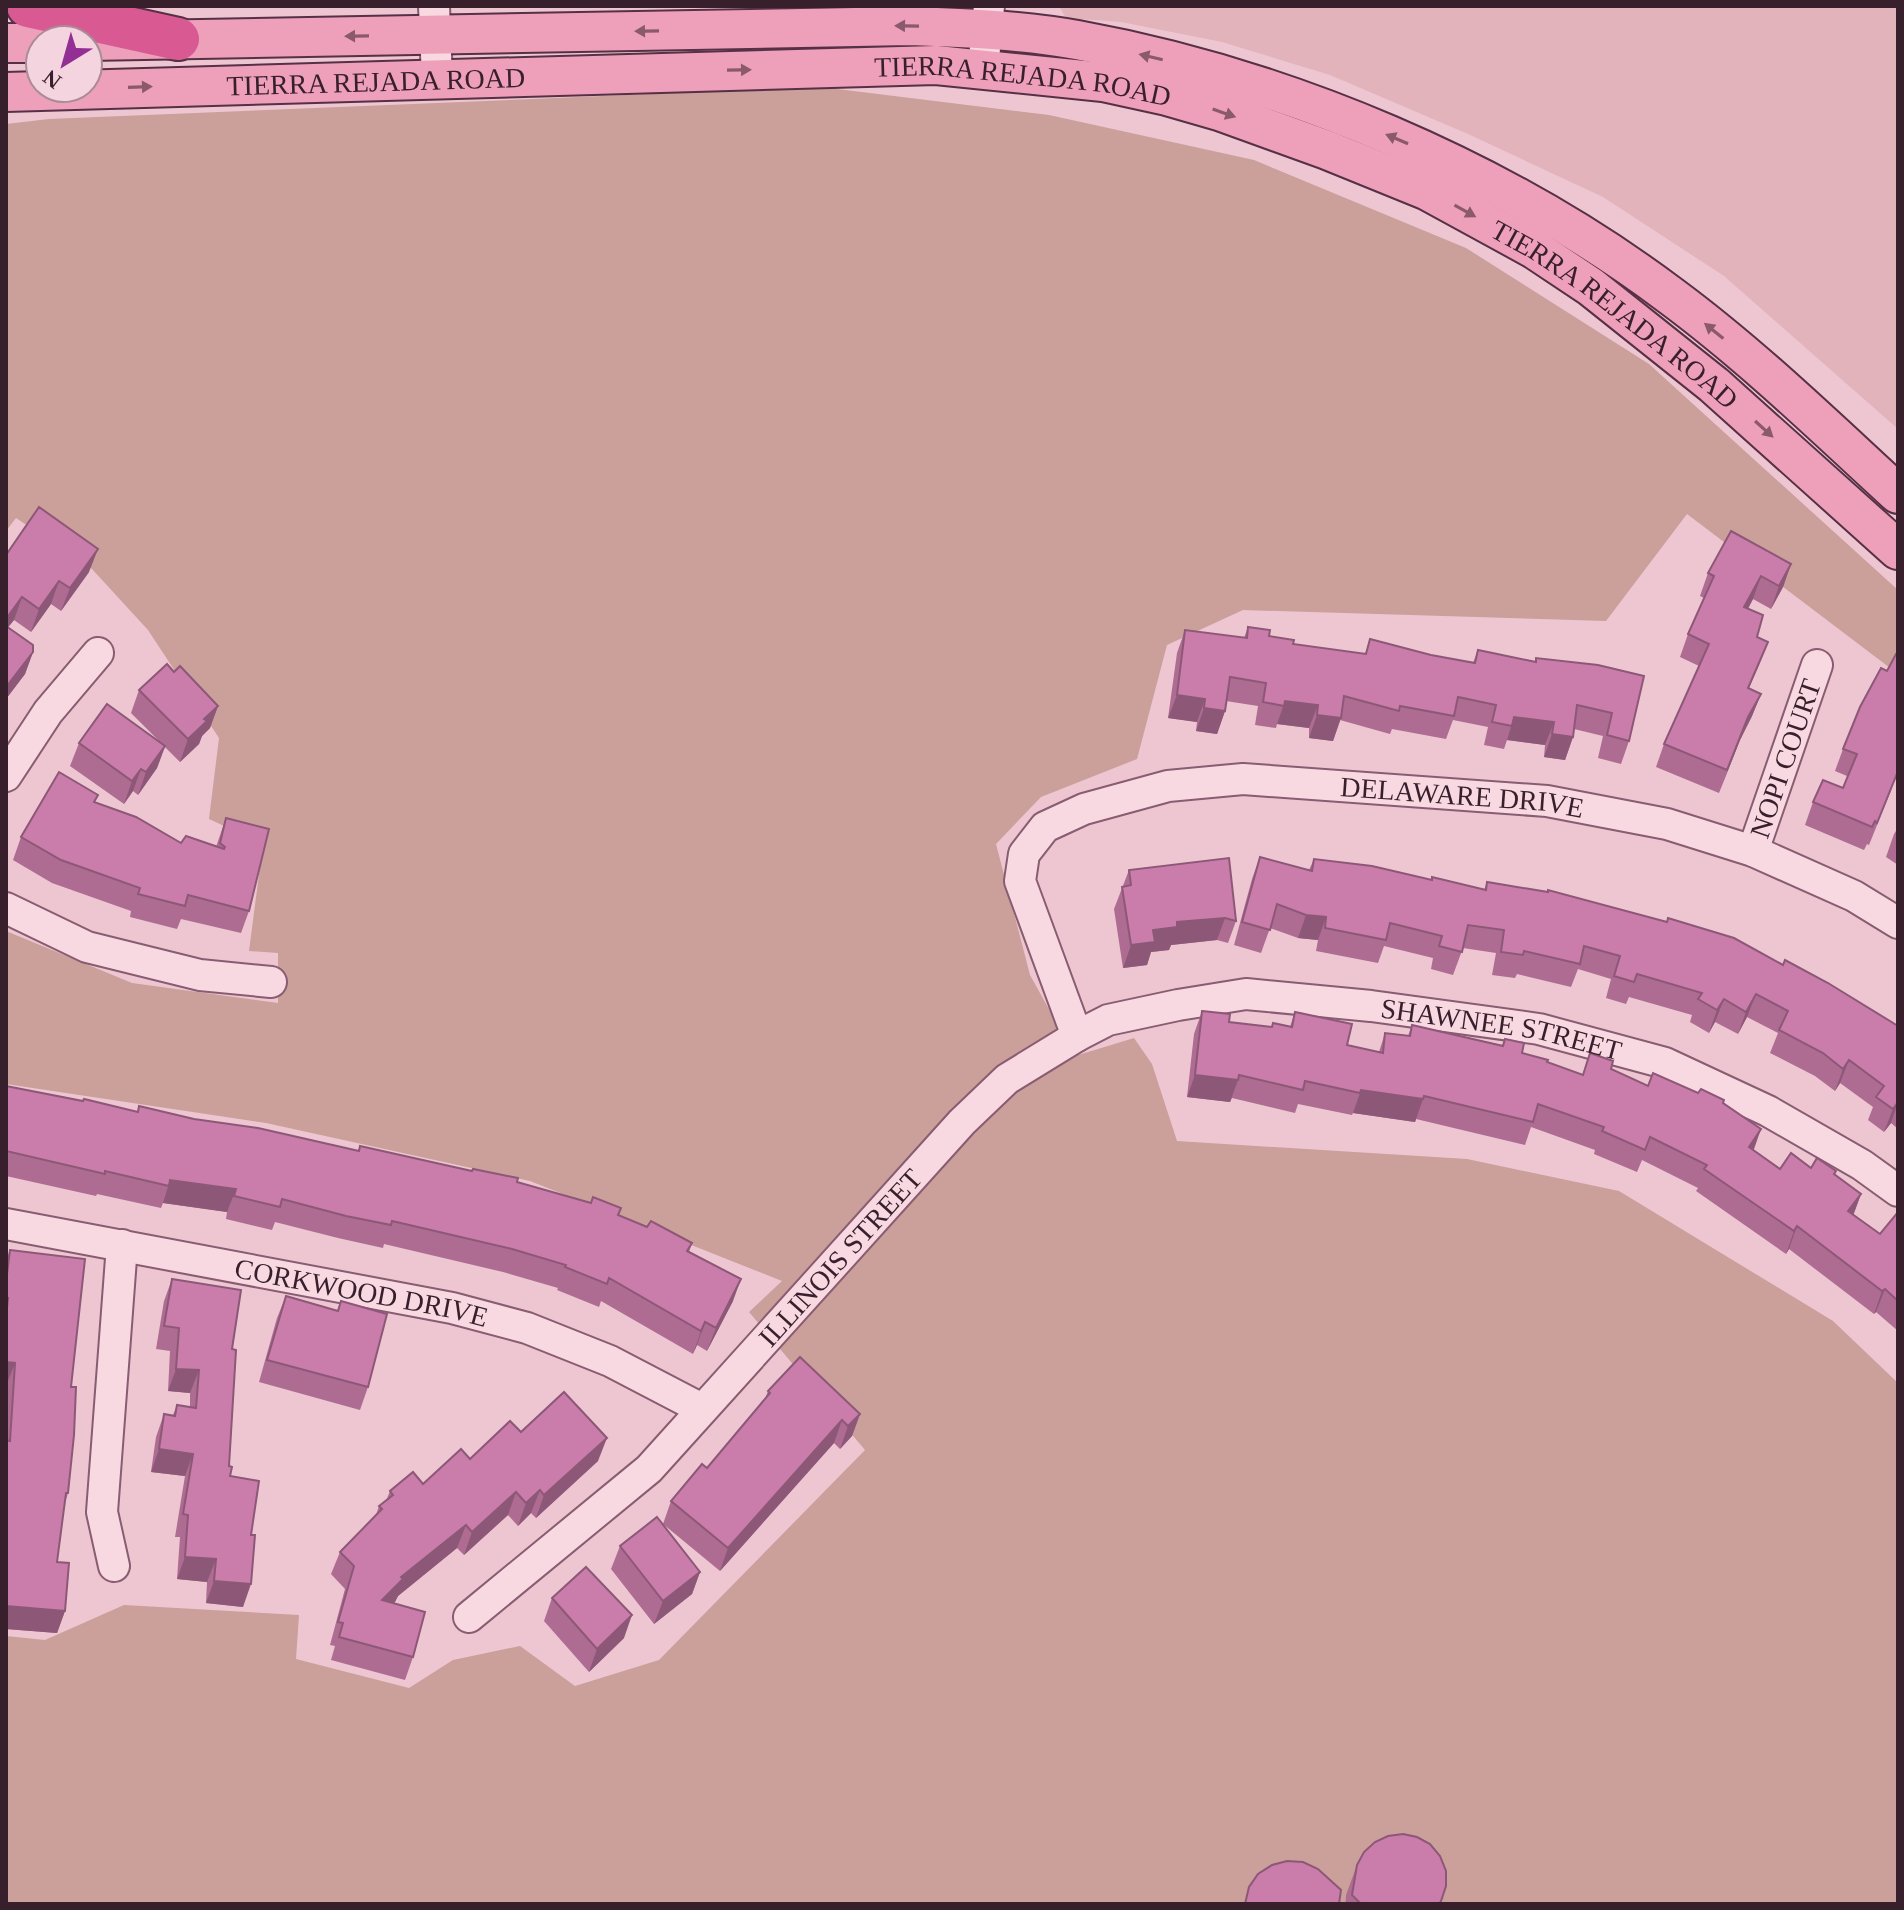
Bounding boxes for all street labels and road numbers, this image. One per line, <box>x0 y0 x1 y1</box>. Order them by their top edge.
street label: TIERRA REJADA ROAD <box>874 50 1174 112</box>
street label: TIERRA REJADA ROAD <box>226 62 526 102</box>
street label: TIERRA REJADA ROAD <box>1486 214 1744 415</box>
street label: NOPI COURT <box>1744 675 1827 842</box>
street label: DELAWARE DRIVE <box>1339 771 1587 824</box>
street label: SHAWNEE STREET <box>1379 993 1625 1067</box>
street label: ILLINOIS STREET <box>752 1163 928 1353</box>
street label: CORKWOOD DRIVE <box>232 1252 492 1333</box>

